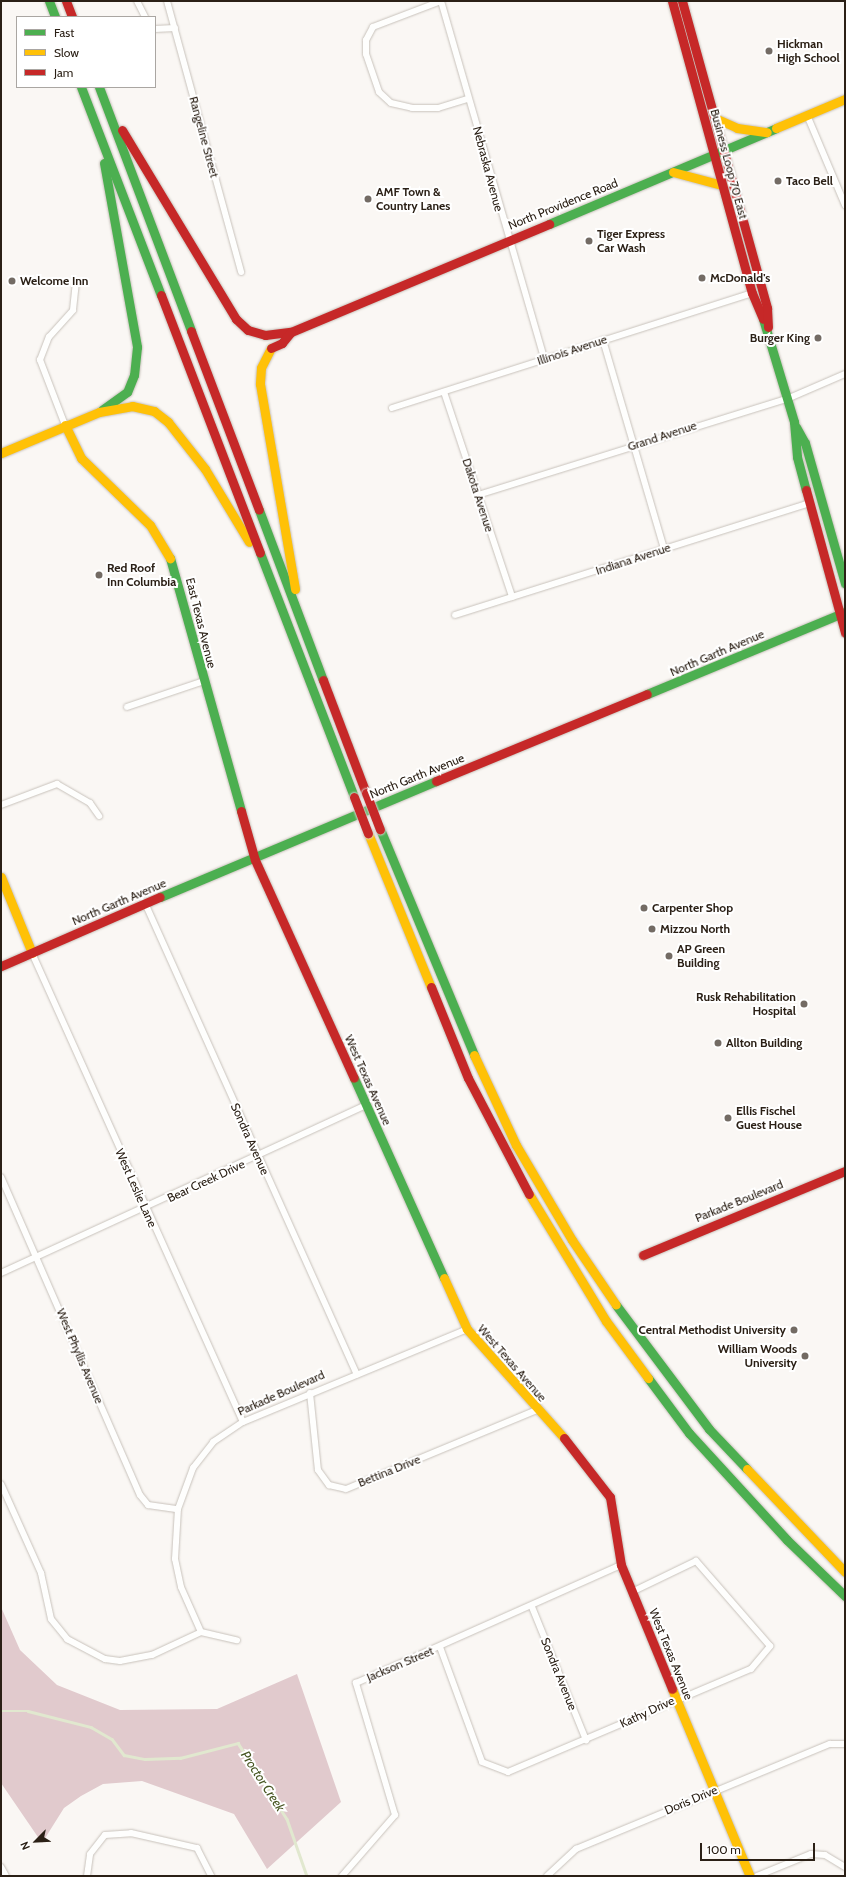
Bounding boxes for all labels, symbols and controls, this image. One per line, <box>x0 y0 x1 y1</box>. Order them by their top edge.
legend <box>16 16 156 88</box>
text: Fast <box>54 25 74 40</box>
place label: Hickman High School <box>777 37 840 65</box>
text: Slow <box>54 45 79 60</box>
marker: Hickman High School <box>764 46 774 56</box>
text: Jam <box>54 65 73 80</box>
street label: Rangeline Street <box>186 95 222 179</box>
street label: Business Loop 70 East <box>707 107 751 221</box>
street label: Nebraska Avenue <box>470 125 506 213</box>
place label: Taco Bell <box>786 174 833 188</box>
street label: North Providence Road <box>506 175 620 233</box>
marker: Taco Bell <box>773 176 783 186</box>
place label: AMF Town & Country Lanes <box>376 185 450 213</box>
marker: AMF Town & Country Lanes <box>363 194 373 204</box>
place label: Tiger Express Car Wash <box>597 227 665 255</box>
marker: Tiger Express Car Wash <box>584 236 594 246</box>
place label: McDonald's <box>710 271 770 285</box>
marker: McDonald's <box>697 273 707 283</box>
place label: Welcome Inn <box>20 274 88 288</box>
marker: Welcome Inn <box>7 276 17 286</box>
place label: Burger King <box>750 331 810 345</box>
street label: Illinois Avenue <box>535 332 609 368</box>
marker: Burger King <box>813 333 823 343</box>
street label: Grand Avenue <box>626 418 698 454</box>
street label: Dakota Avenue <box>459 456 497 534</box>
street label: Indiana Avenue <box>594 540 672 578</box>
place label: Red Roof Inn Columbia <box>107 561 176 589</box>
marker: Red Roof Inn Columbia <box>94 570 104 580</box>
street label: East Texas Avenue <box>183 576 219 670</box>
street label: North Garth Avenue <box>668 627 766 679</box>
street label: North Garth Avenue <box>368 750 466 802</box>
street label: North Garth Avenue <box>70 876 168 928</box>
place label: Carpenter Shop <box>652 901 733 915</box>
marker: Carpenter Shop <box>639 903 649 913</box>
place label: Mizzou North <box>660 922 730 936</box>
marker: Mizzou North <box>647 924 657 934</box>
place label: AP Green Building <box>677 942 725 970</box>
marker: AP Green Building <box>664 951 674 961</box>
place label: Rusk Rehabilitation Hospital <box>696 990 796 1018</box>
marker: Rusk Rehabilitation Hospital <box>799 999 809 1009</box>
street label: West Texas Avenue <box>342 1033 394 1127</box>
place label: Allton Building <box>726 1036 802 1050</box>
marker: Allton Building <box>713 1038 723 1048</box>
street label: Sondra Avenue <box>228 1101 272 1177</box>
place label: Ellis Fischel Guest House <box>736 1104 802 1132</box>
marker: Ellis Fischel Guest House <box>723 1113 733 1123</box>
street label: West Leslie Lane <box>112 1146 160 1230</box>
street label: Bear Creek Drive <box>165 1157 247 1205</box>
street label: Parkade Boulevard <box>693 1177 785 1225</box>
street label: West Phyllis Avenue <box>53 1306 107 1406</box>
street label: West Texas Avenue <box>475 1322 549 1404</box>
place label: Central Methodist University <box>639 1323 786 1337</box>
marker: Central Methodist University <box>789 1325 799 1335</box>
place label: William Woods University <box>718 1342 797 1370</box>
marker: William Woods University <box>800 1351 810 1361</box>
street label: Parkade Boulevard <box>235 1367 327 1419</box>
street label: Bettina Drive <box>356 1452 422 1490</box>
street label: West Texas Avenue <box>646 1606 696 1702</box>
street label: Sondra Avenue <box>538 1636 580 1712</box>
street label: Jackson Street <box>364 1643 436 1685</box>
street label: Kathy Drive <box>617 1693 677 1731</box>
water label: Proctor Creek <box>238 1748 288 1814</box>
street label: Doris Drive <box>662 1782 720 1818</box>
north arrow <box>16 1821 56 1861</box>
scale bar <box>702 1835 817 1861</box>
text: N <box>17 1839 33 1852</box>
text: 100 m <box>707 1842 741 1857</box>

